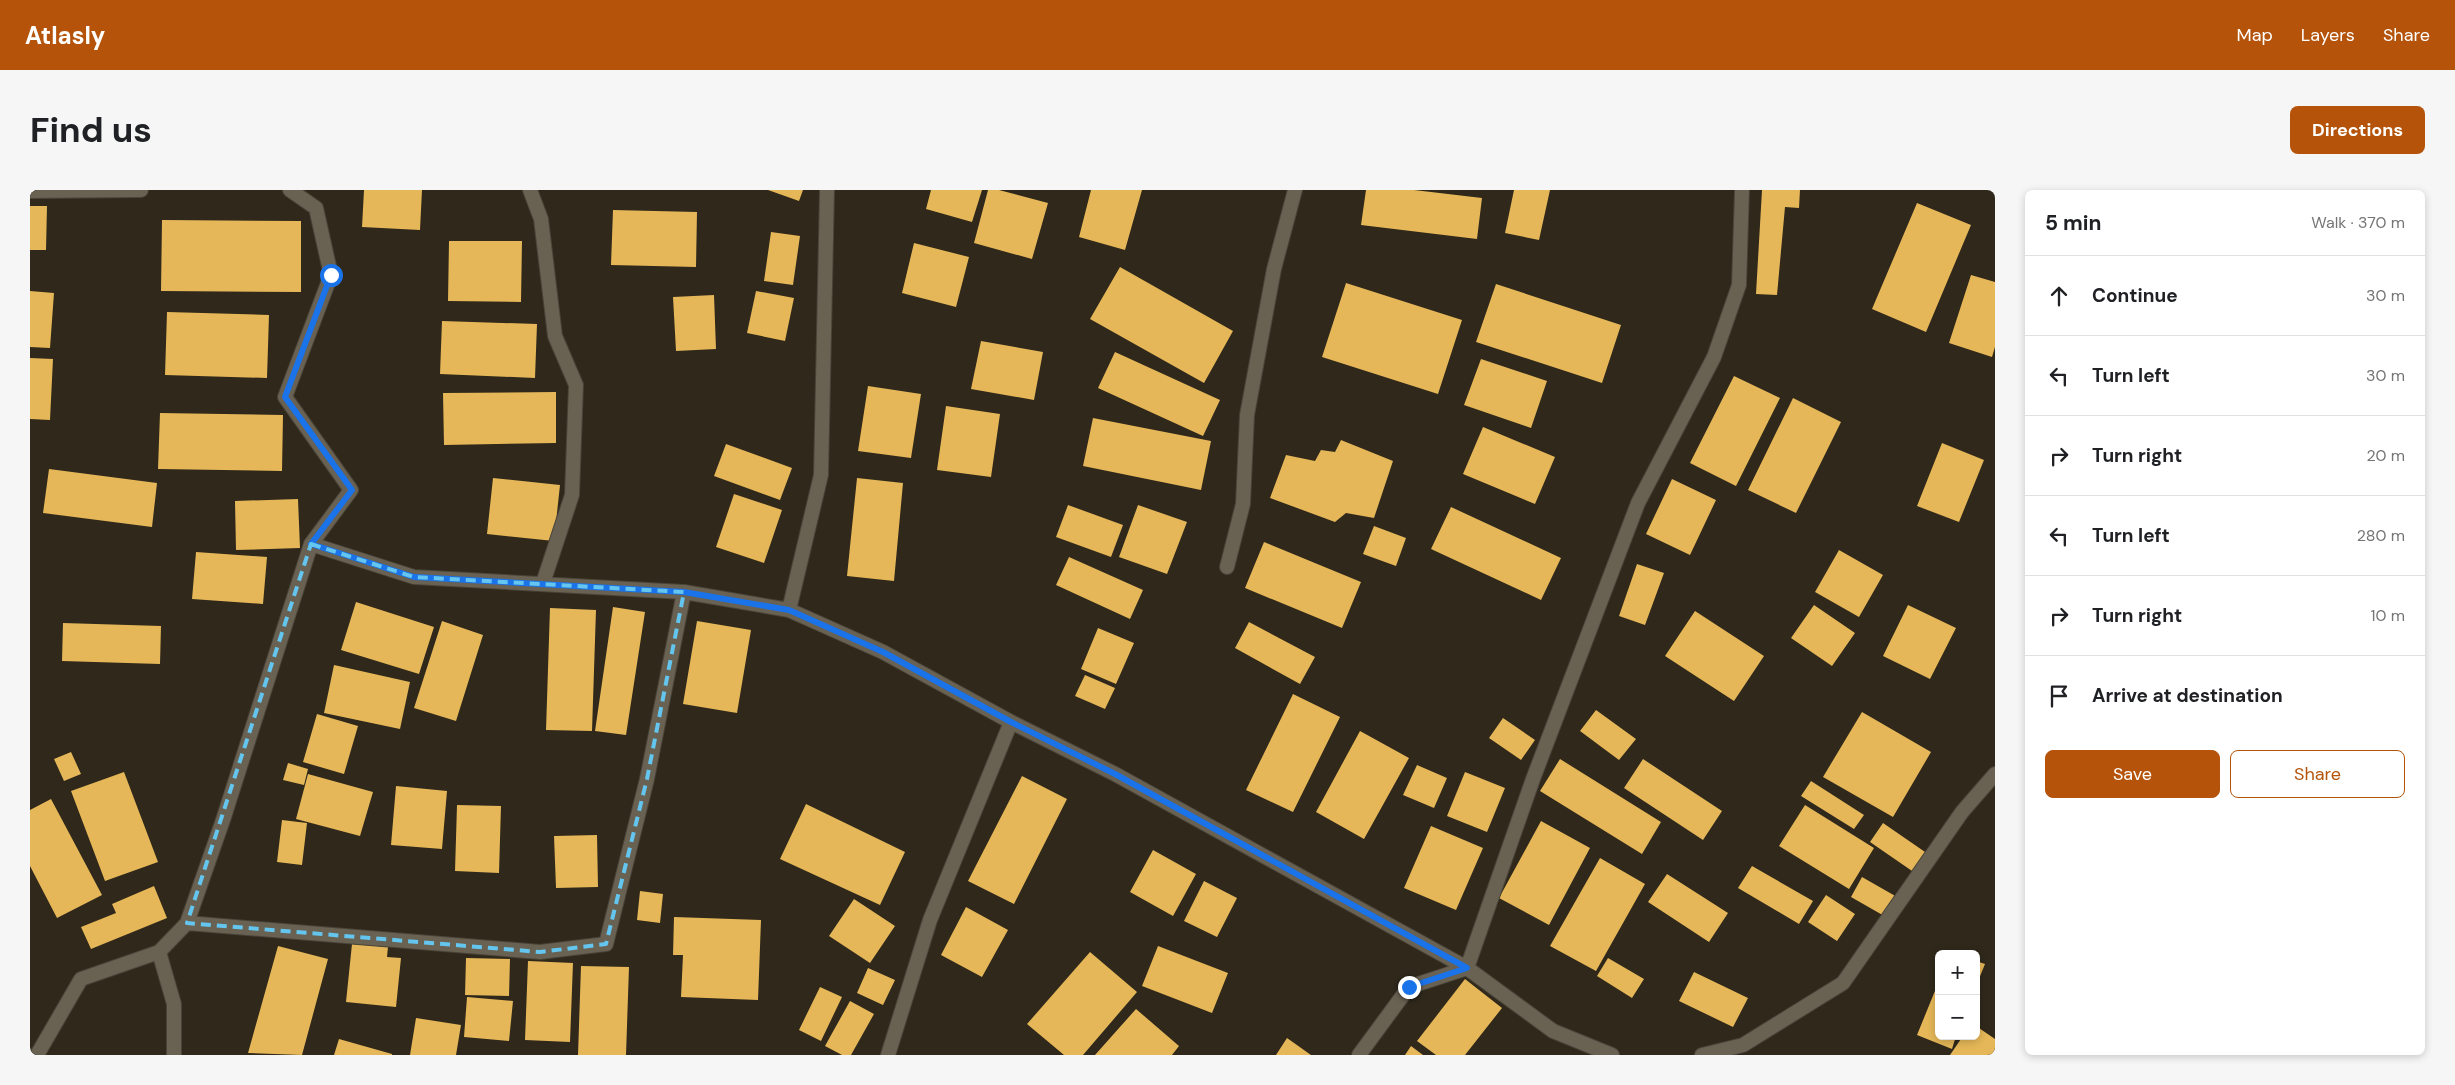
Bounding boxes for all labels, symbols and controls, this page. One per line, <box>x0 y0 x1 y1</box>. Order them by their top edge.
text: Atlasly <box>25 20 105 51</box>
text: Map <box>2237 23 2273 47</box>
text: Layers <box>2301 23 2355 47</box>
text: Share <box>2383 23 2430 47</box>
button: Directions <box>2290 106 2425 154</box>
text: Find us <box>30 107 152 153</box>
text: 5 min <box>2045 209 2101 237</box>
text: Walk · 370 m <box>2311 212 2405 233</box>
route start <box>320 264 343 287</box>
icon: ahead <box>2045 282 2073 310</box>
text: Continue <box>2092 283 2178 308</box>
text: 30 m <box>2366 285 2405 306</box>
icon: left <box>2045 362 2073 390</box>
text: Turn left <box>2092 363 2170 388</box>
text: 30 m <box>2366 365 2405 386</box>
icon: right <box>2045 442 2073 470</box>
text: Turn right <box>2092 443 2182 468</box>
text: 20 m <box>2366 445 2405 466</box>
icon: left <box>2045 522 2073 550</box>
text: Turn left <box>2092 523 2170 548</box>
text: 280 m <box>2357 525 2405 546</box>
icon: right <box>2045 602 2073 630</box>
text: Turn right <box>2092 603 2182 628</box>
text: 10 m <box>2371 605 2405 626</box>
icon: arrive <box>2045 682 2073 710</box>
text: Arrive at destination <box>2092 683 2283 708</box>
button: Save <box>2045 750 2220 798</box>
button: Share <box>2230 750 2405 798</box>
map controls <box>1935 950 1980 1040</box>
button: + <box>1935 950 1980 995</box>
route end <box>1398 976 1421 999</box>
button: − <box>1935 995 1980 1040</box>

